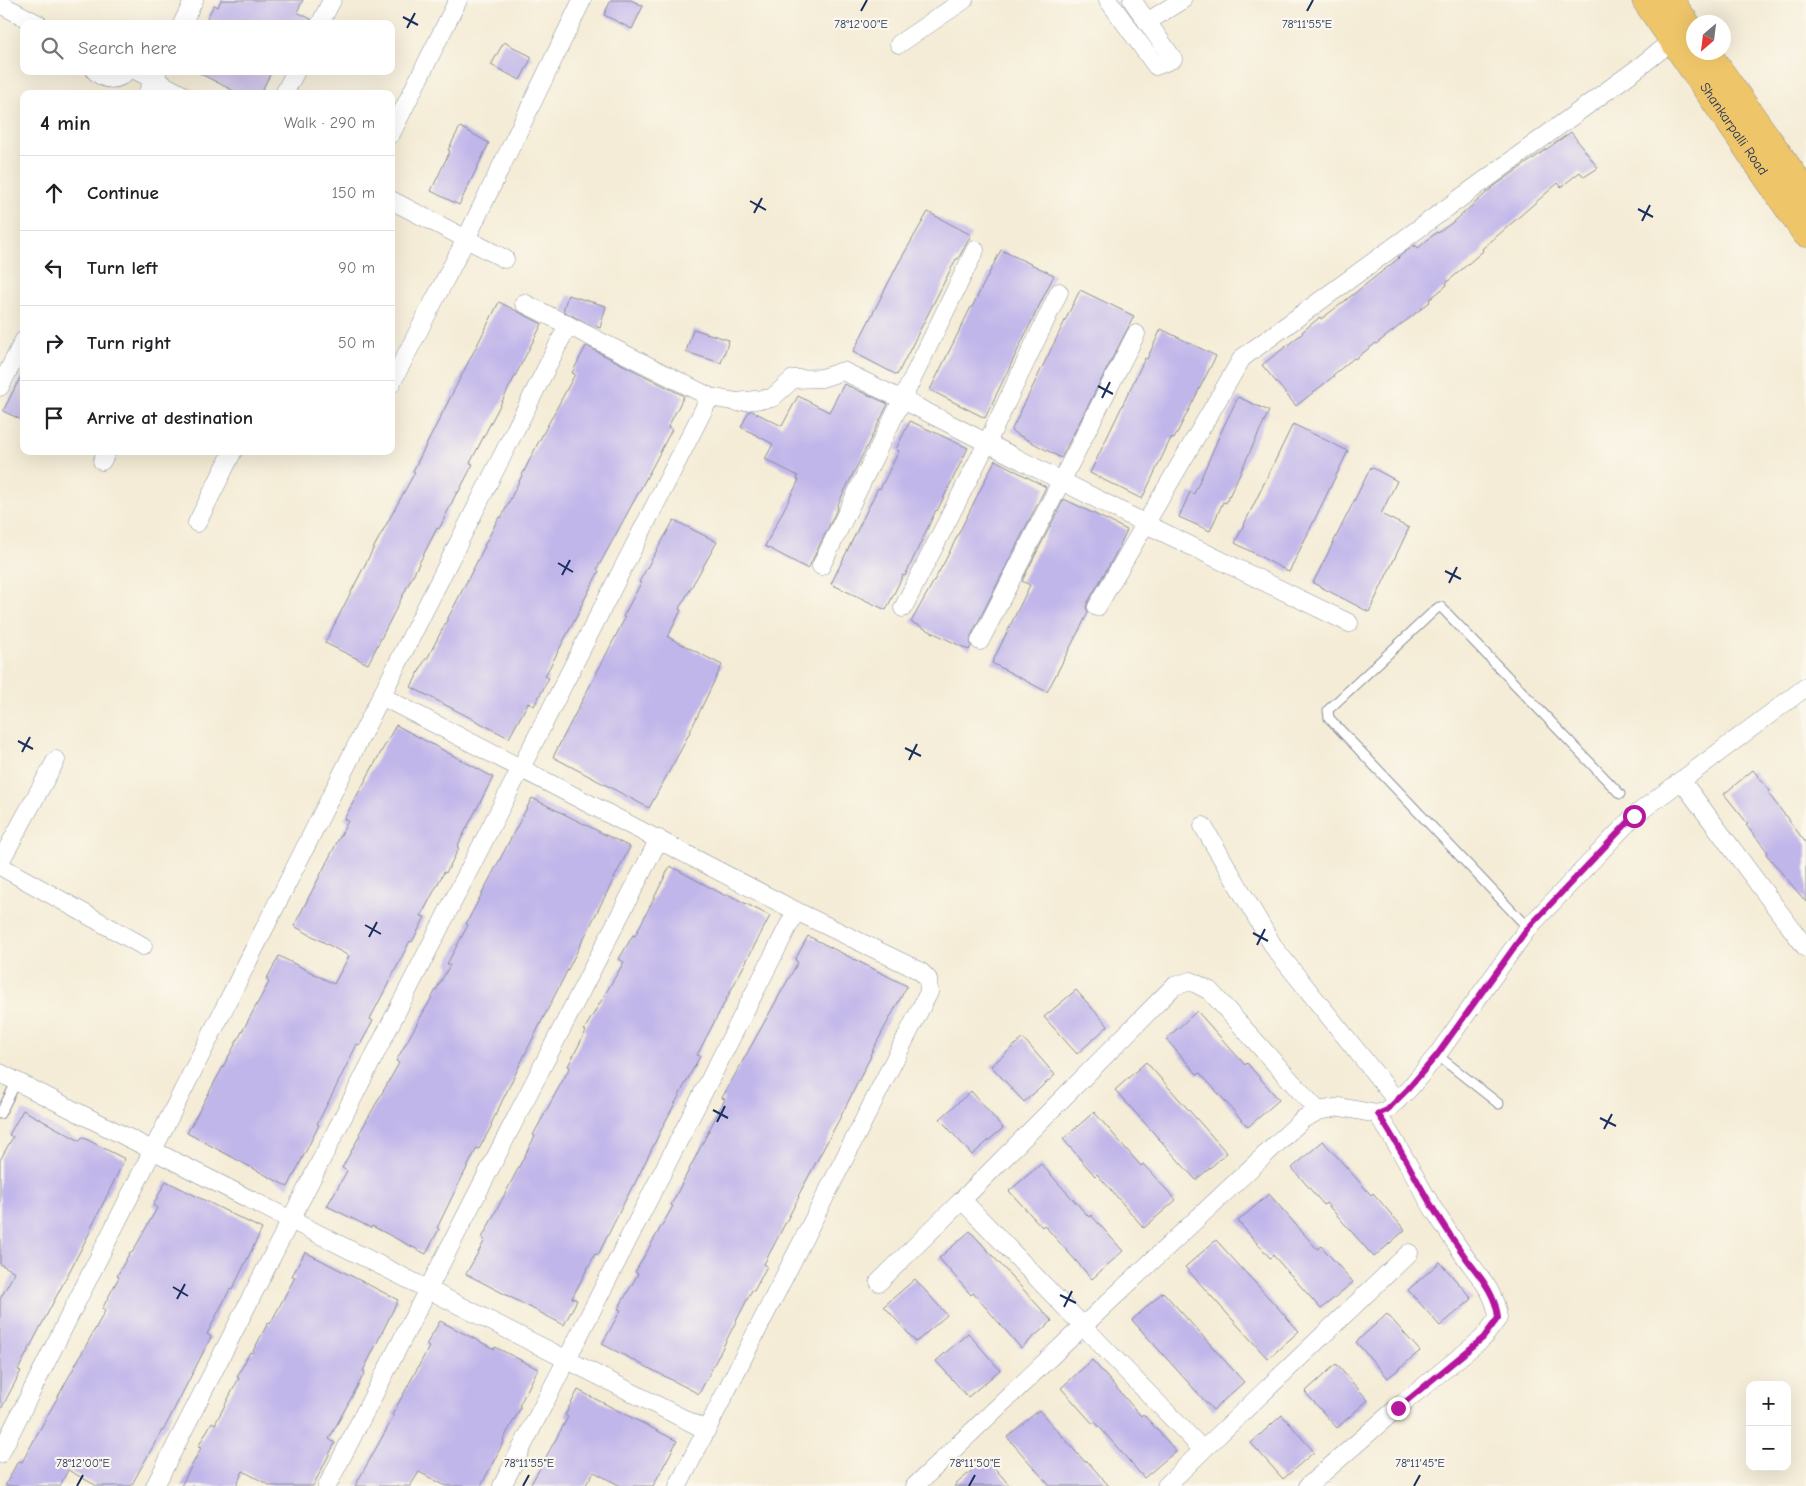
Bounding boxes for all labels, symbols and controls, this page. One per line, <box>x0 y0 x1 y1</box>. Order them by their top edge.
north arrow <box>1686 15 1731 60</box>
text: 78°12'00"E <box>834 17 888 31</box>
text: 78°11'55"E <box>1282 17 1332 31</box>
search box <box>20 20 395 75</box>
icon: search <box>38 34 66 62</box>
text: Search here <box>78 37 177 59</box>
street label: Shankarpalli Road <box>1696 79 1772 178</box>
text: 4 min <box>40 111 91 135</box>
text: Walk · 290 m <box>284 114 375 132</box>
icon: ahead <box>40 179 68 207</box>
text: Continue <box>87 182 159 204</box>
text: 150 m <box>332 184 375 202</box>
icon: left <box>40 254 68 282</box>
text: Turn left <box>87 257 158 279</box>
text: 90 m <box>338 259 375 277</box>
icon: right <box>40 329 68 357</box>
text: Turn right <box>87 332 171 354</box>
text: 50 m <box>338 334 375 352</box>
icon: arrive <box>40 404 68 432</box>
text: Arrive at destination <box>87 407 253 429</box>
route start <box>1623 805 1646 828</box>
map controls <box>1746 1381 1791 1471</box>
button: + <box>1746 1381 1791 1426</box>
route end <box>1387 1397 1410 1420</box>
button: − <box>1746 1426 1791 1471</box>
text: 78°12'00"E <box>56 1456 110 1470</box>
text: 78°11'55"E <box>504 1456 554 1470</box>
text: 78°11'50"E <box>950 1456 1000 1470</box>
text: 78°11'45"E <box>1395 1456 1445 1470</box>

